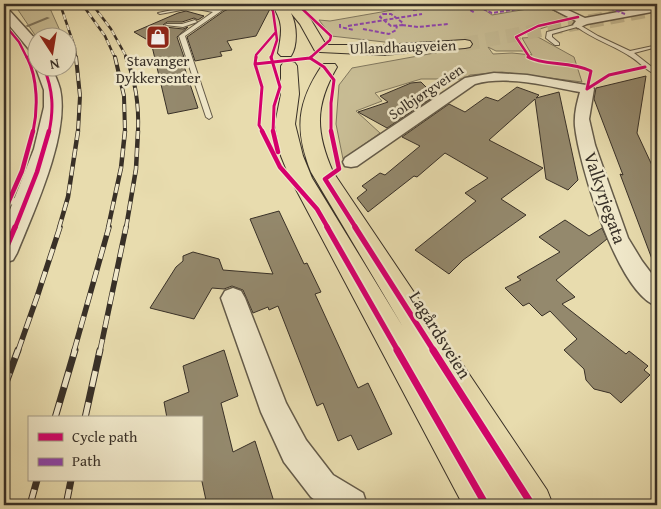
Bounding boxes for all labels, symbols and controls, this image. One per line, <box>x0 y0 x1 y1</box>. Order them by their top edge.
shop icon: Stavanger Dykkersenter <box>145 24 171 50</box>
north arrow <box>28 28 78 78</box>
street label: Ullandhaugveien <box>349 34 457 59</box>
place label: Stavanger Dykkersenter <box>116 50 200 88</box>
text: N <box>47 54 61 76</box>
street label: Solbjørgveien <box>384 58 468 124</box>
street label: Valkyrjegata <box>577 148 634 248</box>
street label: Lagårdsveien <box>403 285 478 384</box>
legend <box>28 416 202 482</box>
text: Cycle path <box>72 426 138 447</box>
text: Path <box>72 450 101 471</box>

